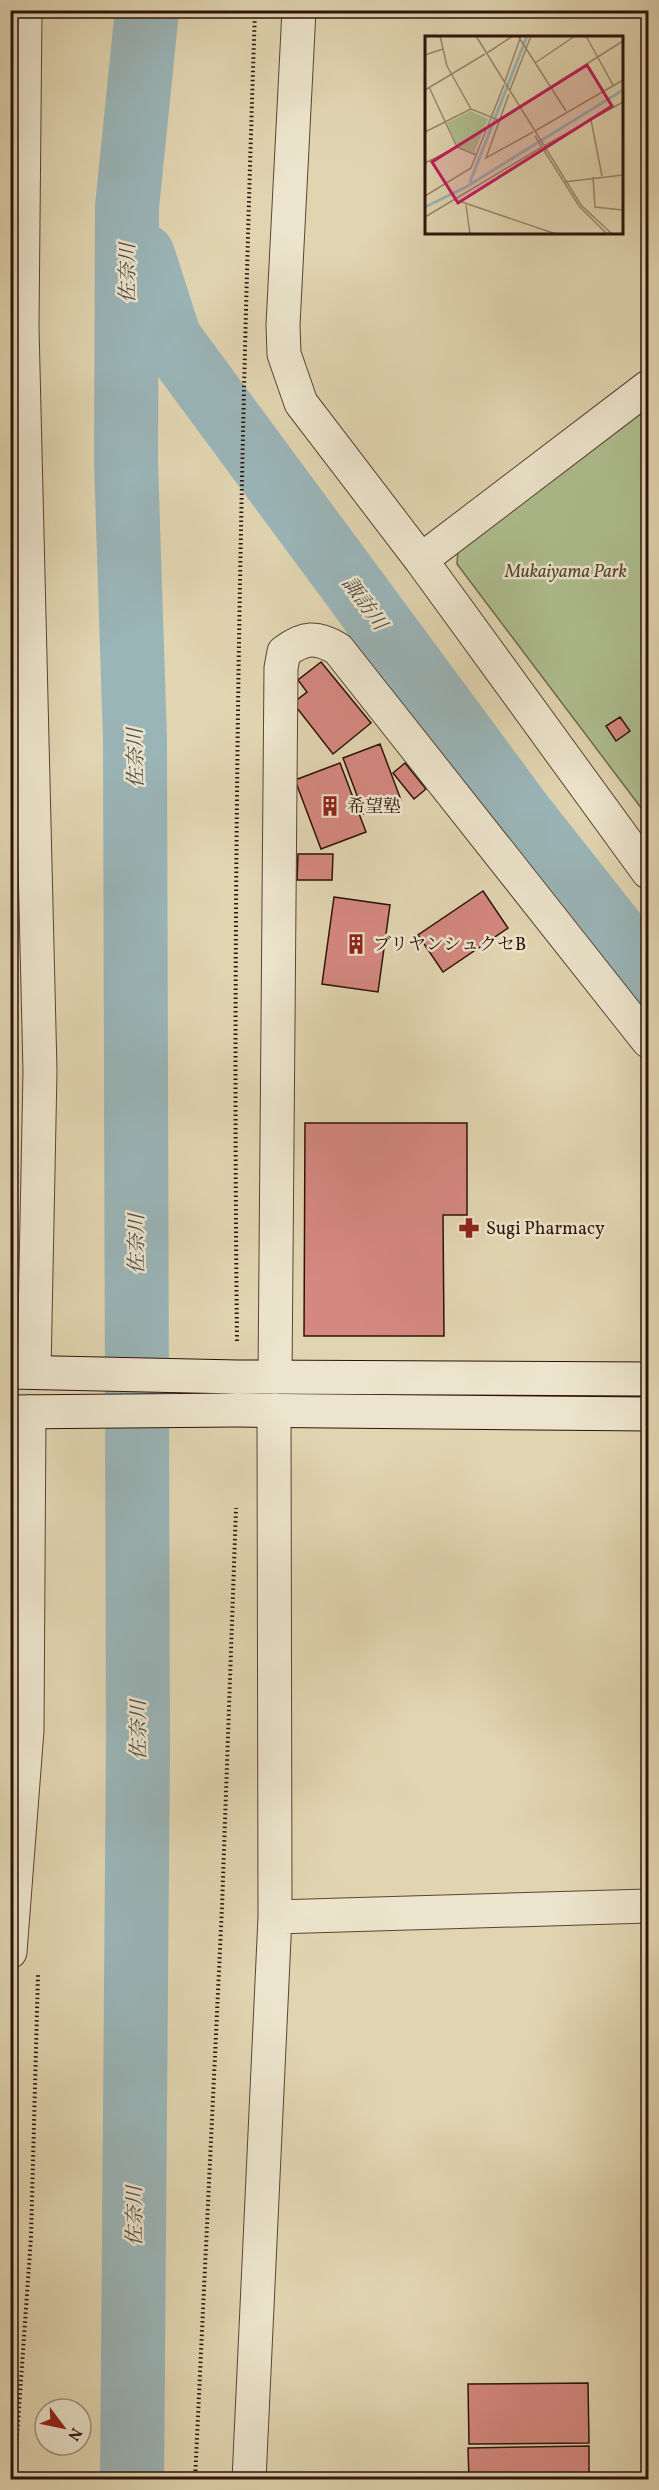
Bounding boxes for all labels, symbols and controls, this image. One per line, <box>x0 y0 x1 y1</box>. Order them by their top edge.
inset map <box>425 36 623 234</box>
water label: 佐奈川 <box>115 241 143 303</box>
park label: Mukaiyama Park <box>504 560 627 585</box>
water label: 諏訪川 <box>334 572 394 638</box>
water label: 佐奈川 <box>122 726 152 788</box>
building icon: 希望塾 <box>318 794 342 818</box>
place label: 希望塾 <box>347 795 401 820</box>
building icon: ブリヤンシュクセB <box>344 932 368 956</box>
place label: ブリヤンシュクセB <box>373 933 526 958</box>
water label: 佐奈川 <box>124 1212 152 1274</box>
pharmacy icon: Sugi Pharmacy <box>457 1216 481 1240</box>
place label: Sugi Pharmacy <box>486 1217 605 1242</box>
water label: 佐奈川 <box>126 1698 154 1760</box>
water label: 佐奈川 <box>122 2184 150 2246</box>
north arrow <box>33 2397 93 2457</box>
text: N <box>61 2423 86 2445</box>

